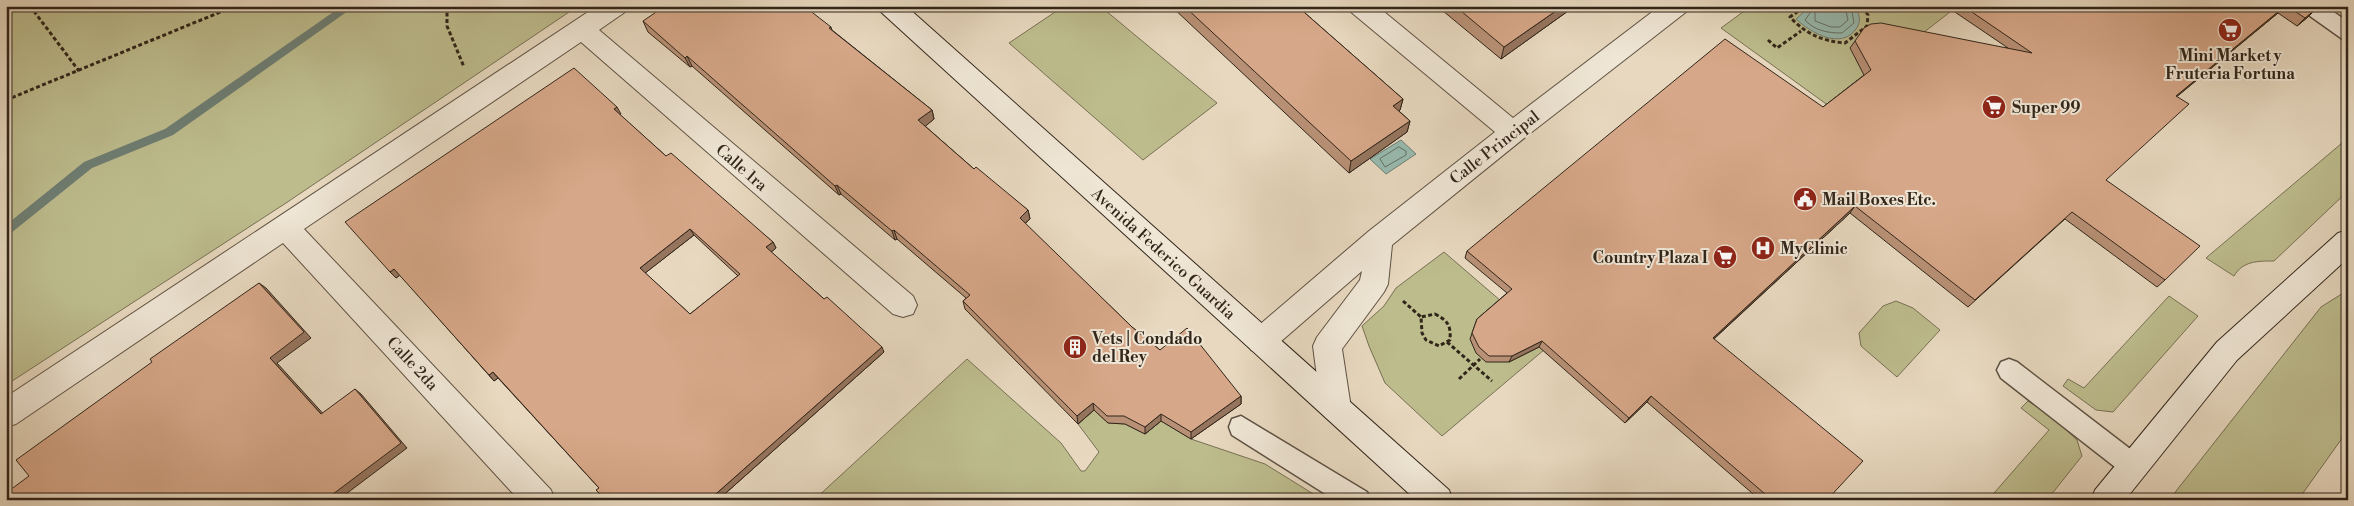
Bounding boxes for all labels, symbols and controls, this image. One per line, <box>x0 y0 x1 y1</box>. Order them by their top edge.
supermarket icon: Mini Market y Fruteria Fortuna <box>2217 17 2243 43</box>
place label: Mini Market y Fruteria Fortuna <box>2165 46 2295 84</box>
supermarket icon: Super 99 <box>1981 94 2007 120</box>
place label: Super 99 <box>2012 98 2080 118</box>
street label: Calle Principal <box>1446 106 1544 189</box>
street label: Calle 1ra <box>711 140 772 196</box>
street label: Avenida Federico Guardia <box>1086 183 1240 324</box>
public building icon: Mail Boxes Etc. <box>1792 186 1818 212</box>
place label: Mail Boxes Etc. <box>1822 190 1936 210</box>
hospital icon: MyClinic <box>1750 235 1776 261</box>
place label: MyClinic <box>1780 239 1848 259</box>
supermarket icon: Country Plaza I <box>1712 244 1738 270</box>
place label: Country Plaza I <box>1593 248 1708 268</box>
place label: Vets | Condado del Rey <box>1091 329 1202 367</box>
street label: Calle 2da <box>382 333 443 395</box>
building icon: Vets | Condado del Rey <box>1062 334 1088 360</box>

